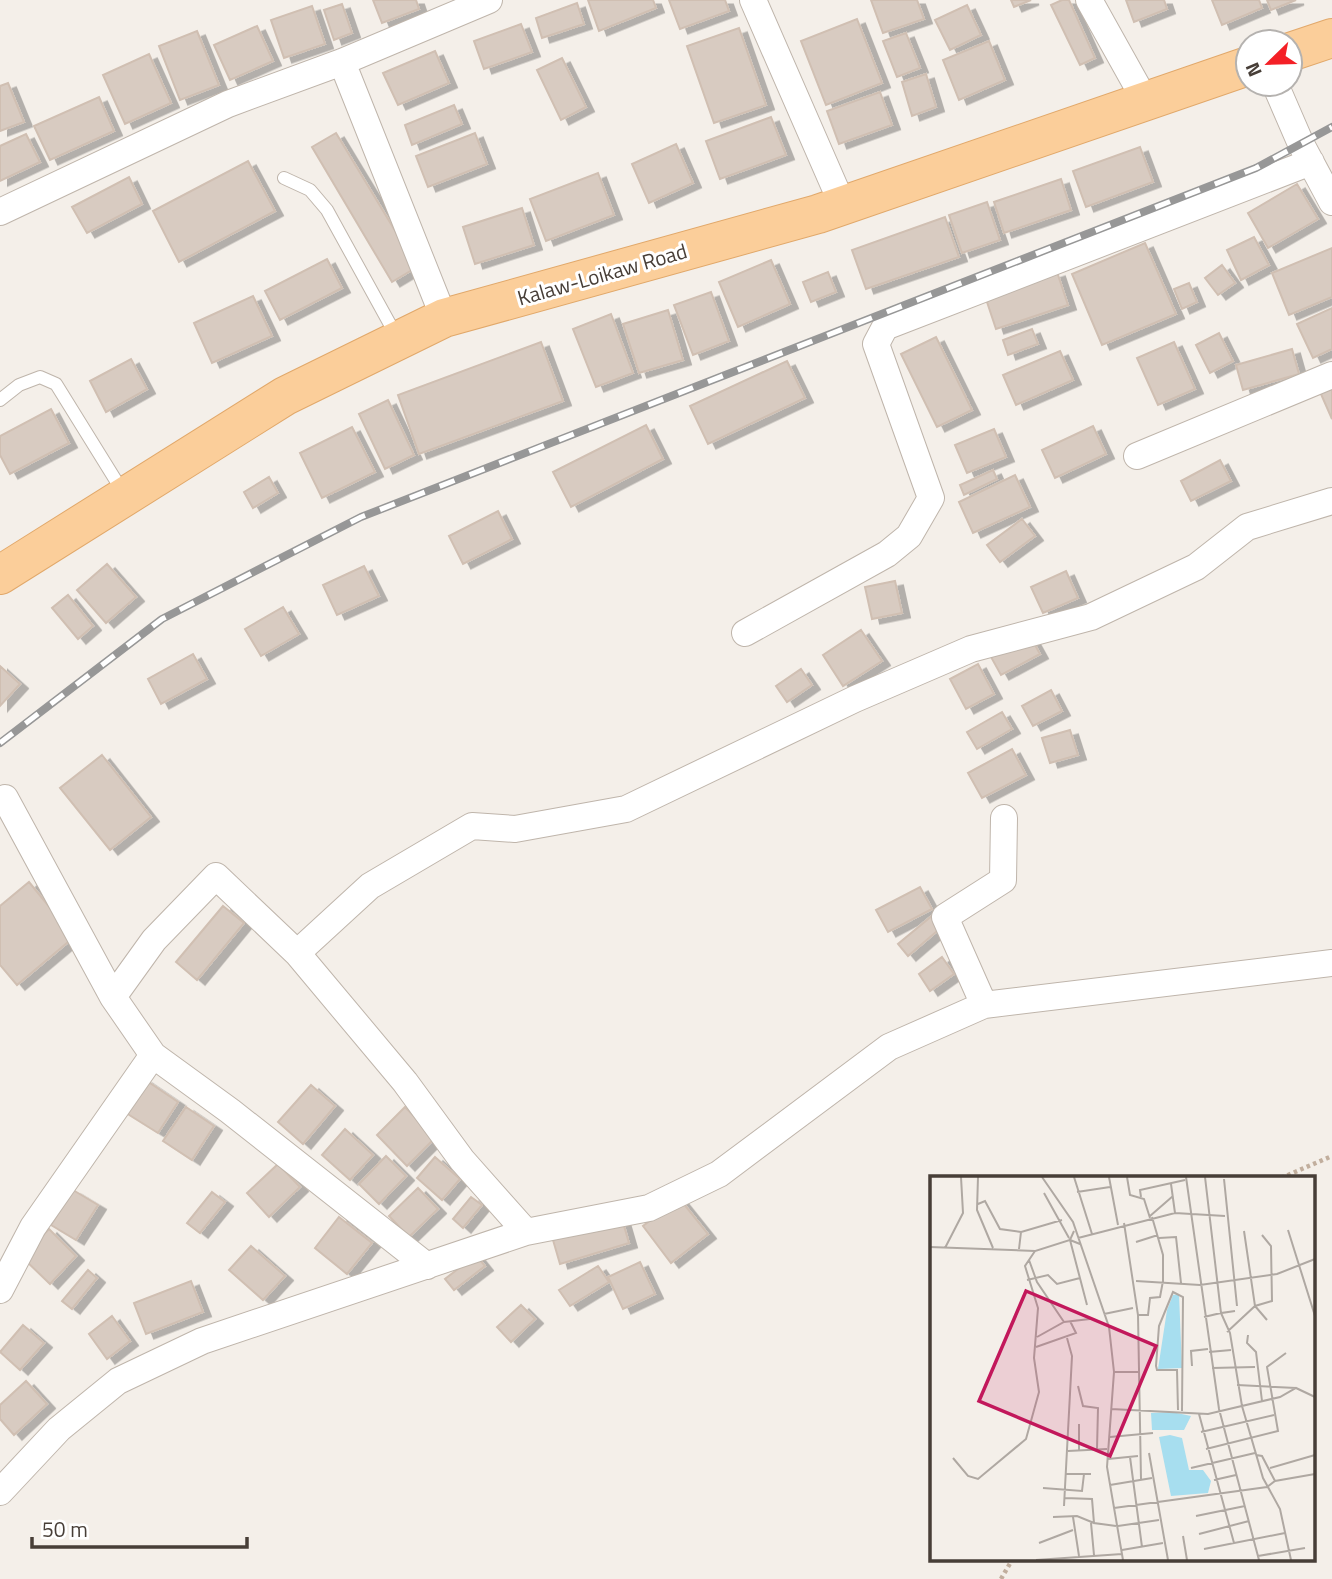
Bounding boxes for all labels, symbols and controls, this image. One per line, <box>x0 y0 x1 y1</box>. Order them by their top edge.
north arrow <box>1234 28 1304 98</box>
text: N <box>1237 58 1269 82</box>
street label: Kalaw-Loikaw Road <box>513 234 691 314</box>
inset map <box>930 1176 1314 1562</box>
scale bar <box>32 1506 247 1550</box>
text: 50 m <box>42 1513 88 1545</box>

